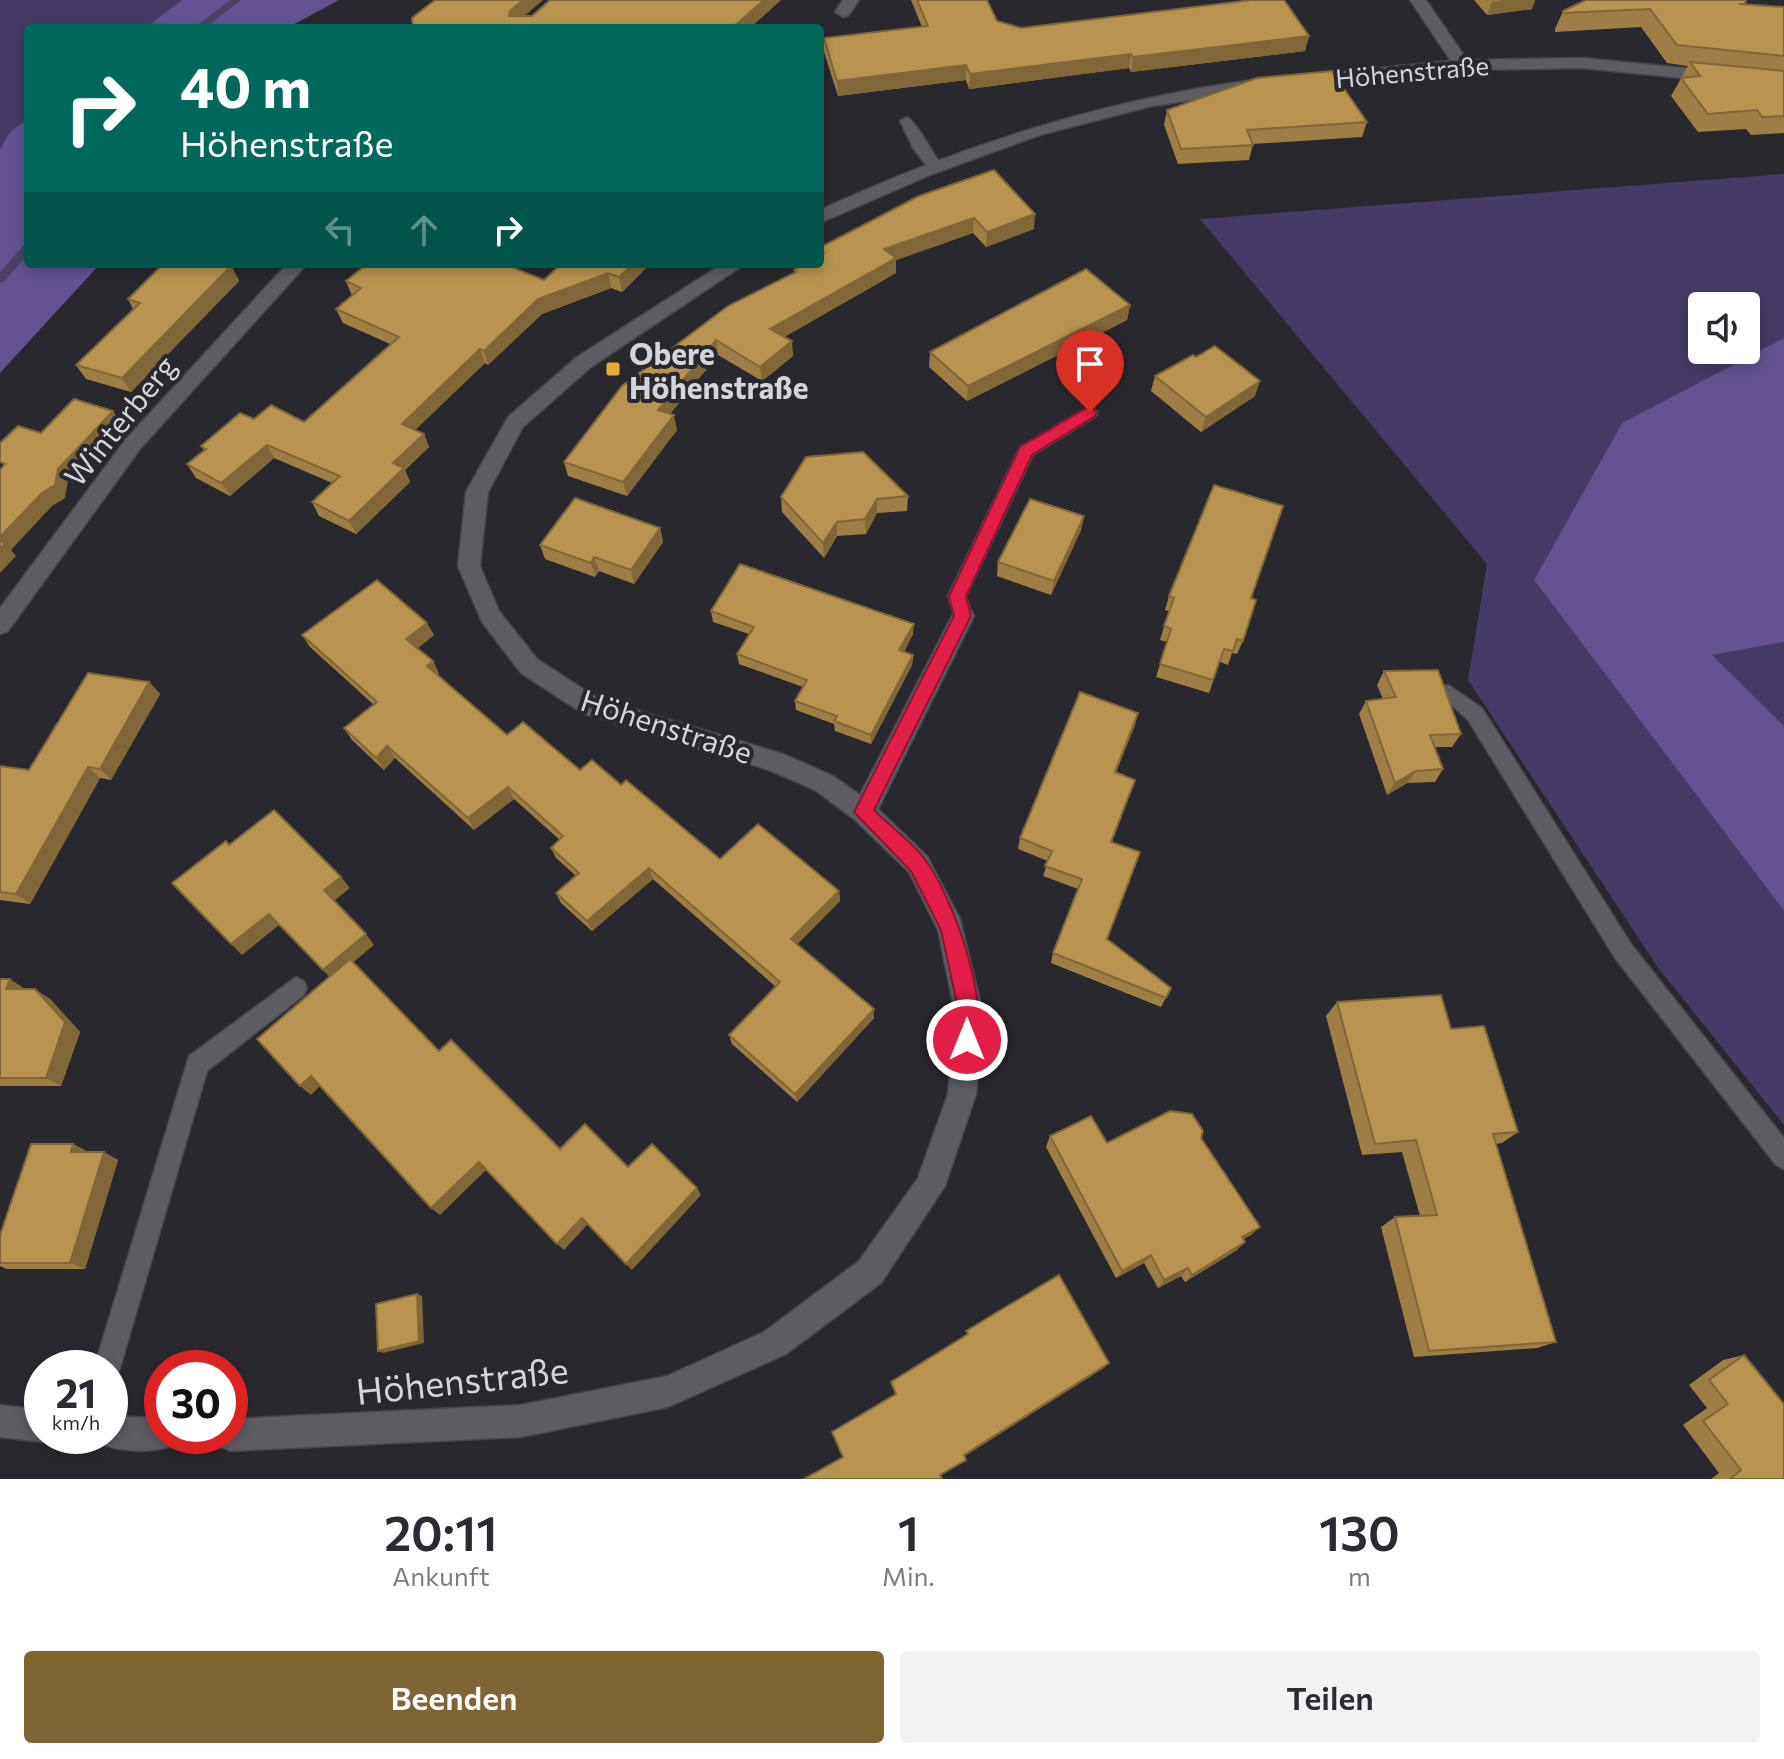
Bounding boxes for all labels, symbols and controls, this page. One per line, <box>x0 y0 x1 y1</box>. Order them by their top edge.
street label: Höhenstraße <box>1334 49 1490 93</box>
text: 40 m <box>180 51 311 120</box>
icon: right <box>48 56 152 160</box>
text: Höhenstraße <box>180 120 393 164</box>
icon: left <box>318 208 362 252</box>
icon: ahead <box>402 208 446 252</box>
icon: right <box>486 208 530 252</box>
map controls <box>1688 292 1760 364</box>
button: sound <box>1688 292 1760 364</box>
pin <box>1056 330 1124 412</box>
place label: Obere Höhenstraße <box>629 334 808 405</box>
icon: arrive <box>1068 342 1112 386</box>
street label: Winterberg <box>55 347 183 493</box>
marker: Obere Höhenstraße <box>604 360 622 378</box>
street label: Höhenstraße <box>577 680 757 770</box>
position arrow <box>925 998 1009 1082</box>
street label: Höhenstraße <box>354 1346 570 1412</box>
speed limit sign: 30 <box>144 1350 248 1454</box>
text: 21 <box>56 1367 96 1416</box>
text: km/h <box>52 1410 100 1434</box>
text: 20:11 <box>384 1502 498 1561</box>
text: 1 <box>898 1502 919 1561</box>
text: 130 <box>1319 1502 1400 1561</box>
text: Ankunft <box>392 1560 490 1591</box>
text: Min. <box>882 1560 935 1591</box>
text: m <box>1348 1560 1371 1591</box>
button: Beenden <box>24 1651 884 1743</box>
button: Teilen <box>900 1651 1760 1743</box>

